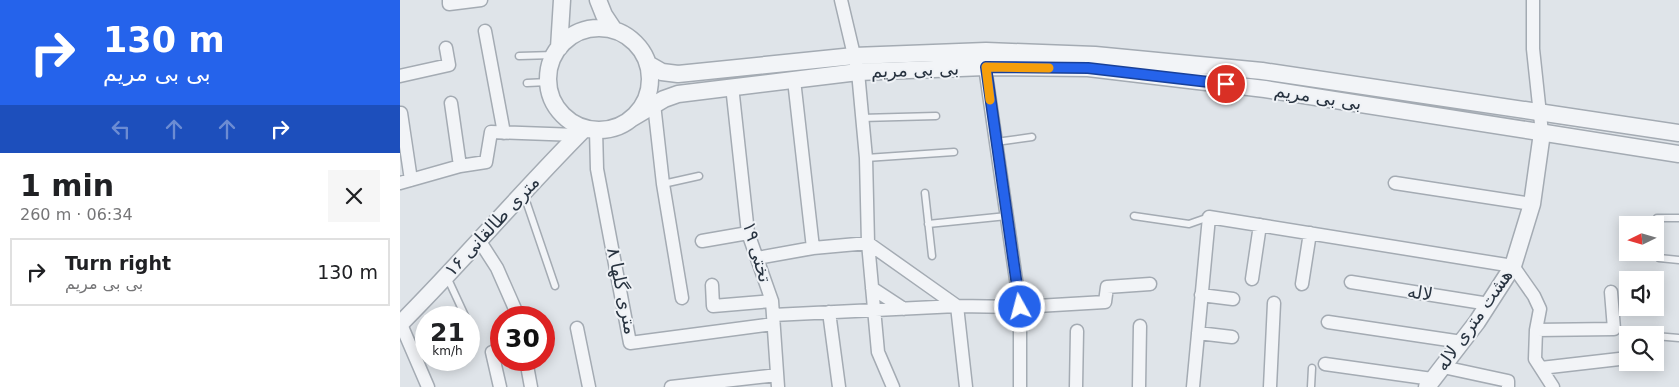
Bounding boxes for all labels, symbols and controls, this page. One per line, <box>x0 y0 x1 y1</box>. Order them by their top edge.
icon: right <box>20 20 85 85</box>
text: 130 m <box>103 20 225 60</box>
street label: بی بی مریم <box>871 57 959 83</box>
text: بی بی مریم <box>103 61 211 86</box>
pin <box>1205 63 1247 105</box>
icon: arrive <box>1212 70 1240 98</box>
street label: بی بی مریم <box>1273 79 1363 115</box>
icon: left <box>107 115 135 143</box>
icon: ahead <box>160 115 188 143</box>
icon: ahead <box>213 115 241 143</box>
icon: right <box>266 115 294 143</box>
text: 1 min <box>20 168 114 203</box>
button: close <box>328 170 380 222</box>
street label: ۱۶ متری طالقانی <box>440 171 544 281</box>
text: 260 m · 06:34 <box>20 205 133 224</box>
north arrow <box>1619 216 1664 261</box>
map controls <box>1619 216 1664 371</box>
street label: تختی ۱۹ <box>739 219 776 285</box>
street label: ۸ متری گلها <box>602 245 642 337</box>
text: Turn right <box>65 252 171 274</box>
icon: right <box>22 258 50 286</box>
text: 130 m <box>317 261 378 283</box>
street label: هشت متری لاله <box>1431 265 1517 375</box>
button: sound <box>1619 271 1664 316</box>
text: بی بی مریم <box>65 274 143 293</box>
position arrow <box>993 280 1045 332</box>
street label: لاله <box>1406 280 1434 305</box>
speed limit sign: 30 <box>490 306 555 371</box>
text: 21 <box>430 318 465 347</box>
button: search <box>1619 326 1664 371</box>
text: km/h <box>432 344 463 358</box>

